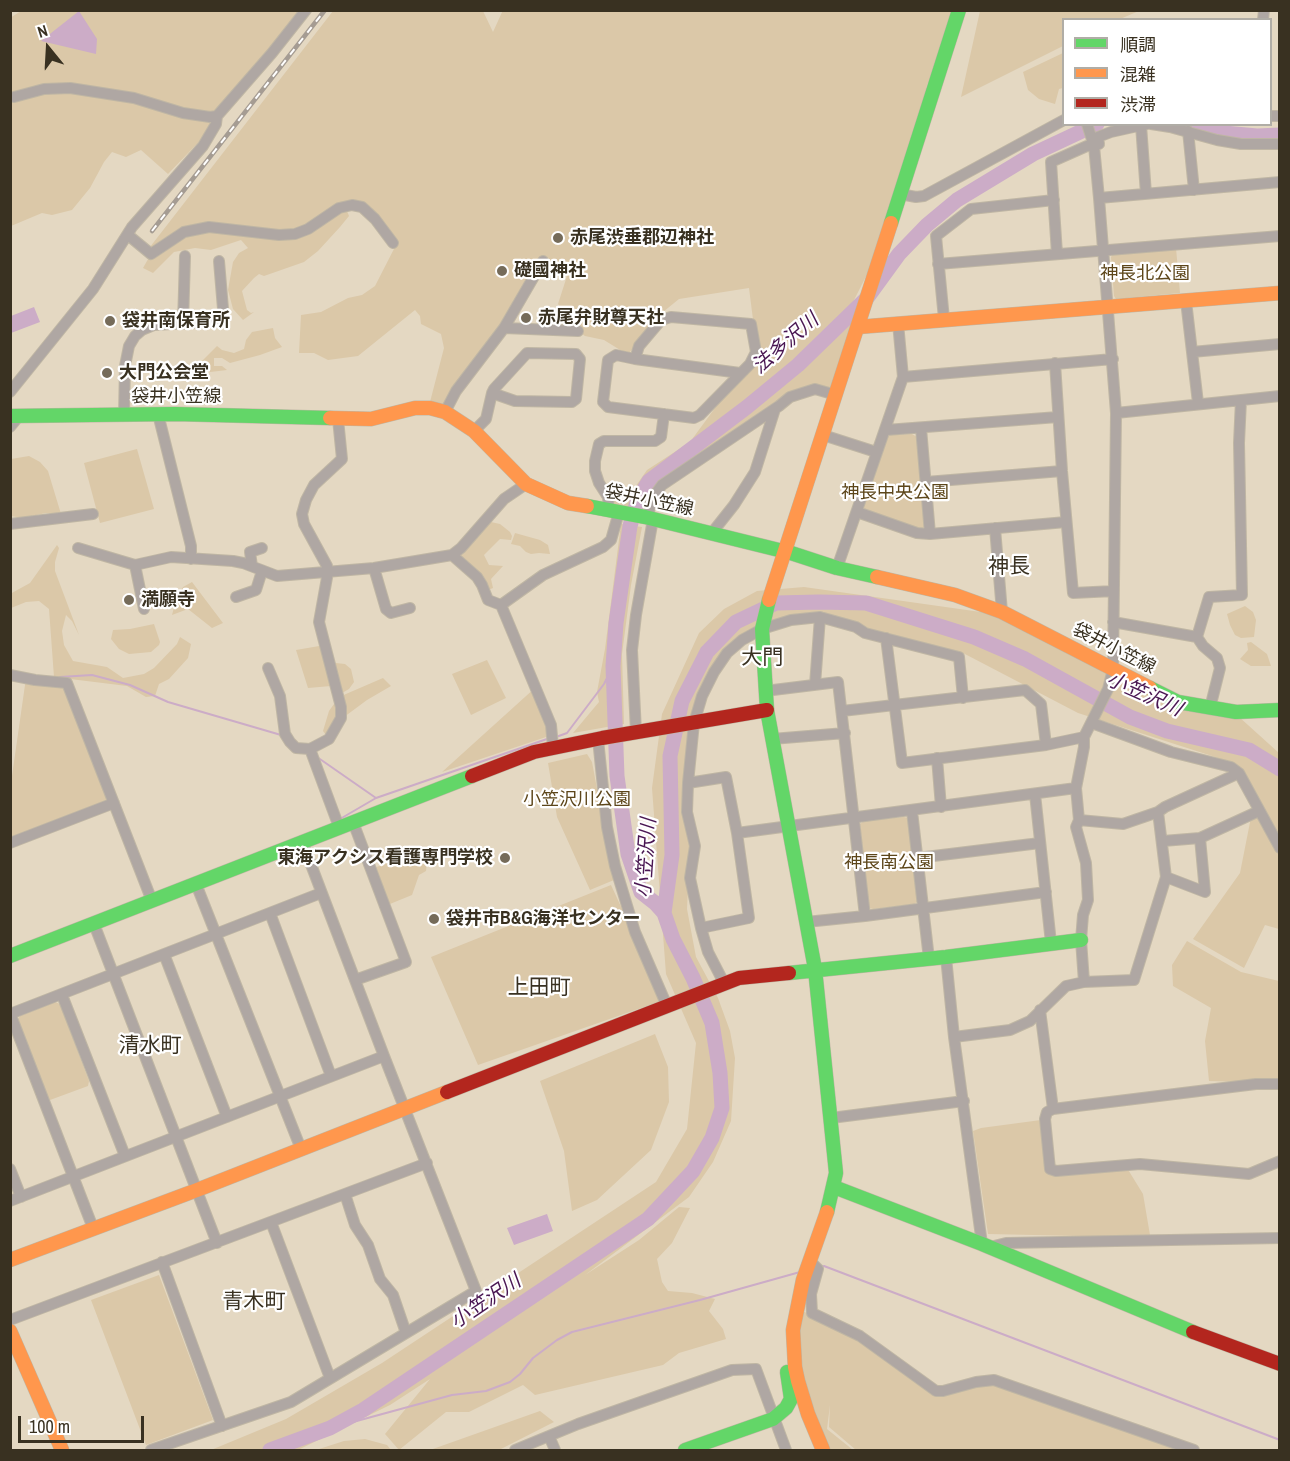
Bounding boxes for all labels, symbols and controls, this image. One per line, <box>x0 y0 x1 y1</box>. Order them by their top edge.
north arrow <box>18 18 78 78</box>
legend <box>1062 18 1272 126</box>
text: N <box>35 19 50 43</box>
text: 順調 <box>1120 32 1156 57</box>
text: 混雑 <box>1120 62 1156 87</box>
text: 渋滞 <box>1120 92 1156 117</box>
place label: 赤尾渋垂郡辺神社 <box>570 227 714 249</box>
marker: 赤尾渋垂郡辺神社 <box>551 231 565 245</box>
place label: 礎國神社 <box>514 260 586 282</box>
park label: 神長北公園 <box>1100 263 1190 285</box>
marker: 礎國神社 <box>495 264 509 278</box>
place label: 赤尾弁財尊天社 <box>538 307 664 329</box>
water label: 法多沢川 <box>748 309 824 379</box>
place label: 袋井南保育所 <box>122 310 230 332</box>
marker: 赤尾弁財尊天社 <box>519 311 533 325</box>
marker: 袋井南保育所 <box>103 314 117 328</box>
place label: 大門公会堂 <box>119 362 209 384</box>
marker: 大門公会堂 <box>100 366 114 380</box>
street label: 袋井小笠線 <box>131 386 221 408</box>
street label: 袋井小笠線 <box>603 481 695 521</box>
park label: 神長中央公園 <box>841 482 949 504</box>
district label: 神長 <box>988 554 1030 580</box>
place label: 満願寺 <box>141 589 195 611</box>
marker: 満願寺 <box>122 593 136 607</box>
street label: 袋井小笠線 <box>1069 619 1159 679</box>
district label: 大門 <box>741 645 783 671</box>
water label: 小笠沢川 <box>1103 668 1185 722</box>
park label: 小笠沢川公園 <box>523 789 631 811</box>
water label: 小笠沢川 <box>632 817 662 899</box>
place label: 東海アクシス看護専門学校 <box>277 847 493 869</box>
marker: 東海アクシス看護専門学校 <box>498 851 512 865</box>
park label: 神長南公園 <box>844 852 934 874</box>
place label: 袋井市B&G海洋センター <box>446 908 641 930</box>
marker: 袋井市B&G海洋センター <box>427 912 441 926</box>
district label: 上田町 <box>508 975 570 1001</box>
district label: 清水町 <box>119 1033 181 1059</box>
water label: 小笠沢川 <box>446 1270 526 1334</box>
district label: 青木町 <box>223 1289 285 1315</box>
scale bar <box>21 1404 147 1442</box>
text: 100 m <box>29 1414 70 1439</box>

